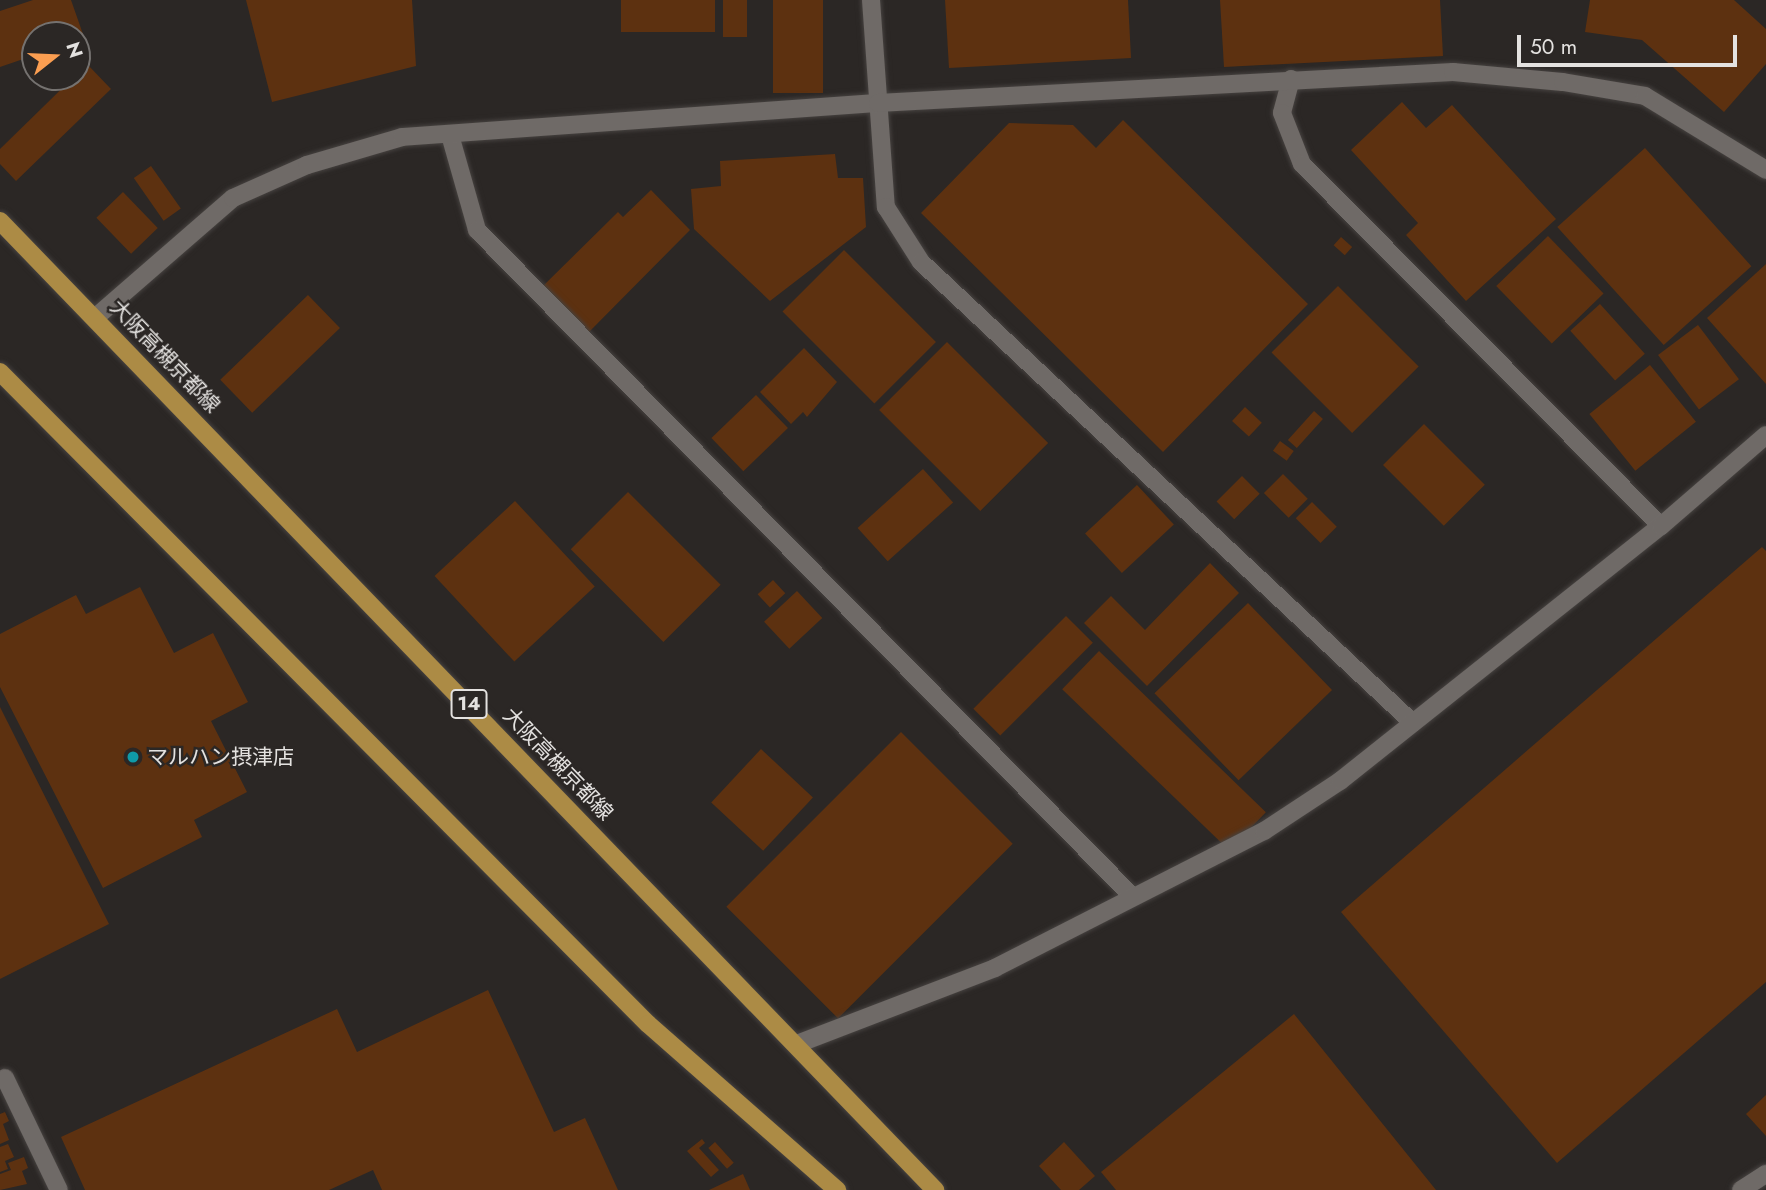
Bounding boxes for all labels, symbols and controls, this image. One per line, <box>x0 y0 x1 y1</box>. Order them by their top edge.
north arrow <box>21 21 91 91</box>
scale bar <box>1521 21 1742 65</box>
text: 50 m <box>1530 32 1577 62</box>
text: N <box>59 39 90 61</box>
street label: 大阪高槻京都線 <box>105 294 225 418</box>
road number: 14 <box>450 688 488 720</box>
street label: 大阪高槻京都線 <box>498 702 618 826</box>
place label: マルハン摂津店 <box>147 744 294 770</box>
marker: マルハン摂津店 <box>125 749 141 765</box>

